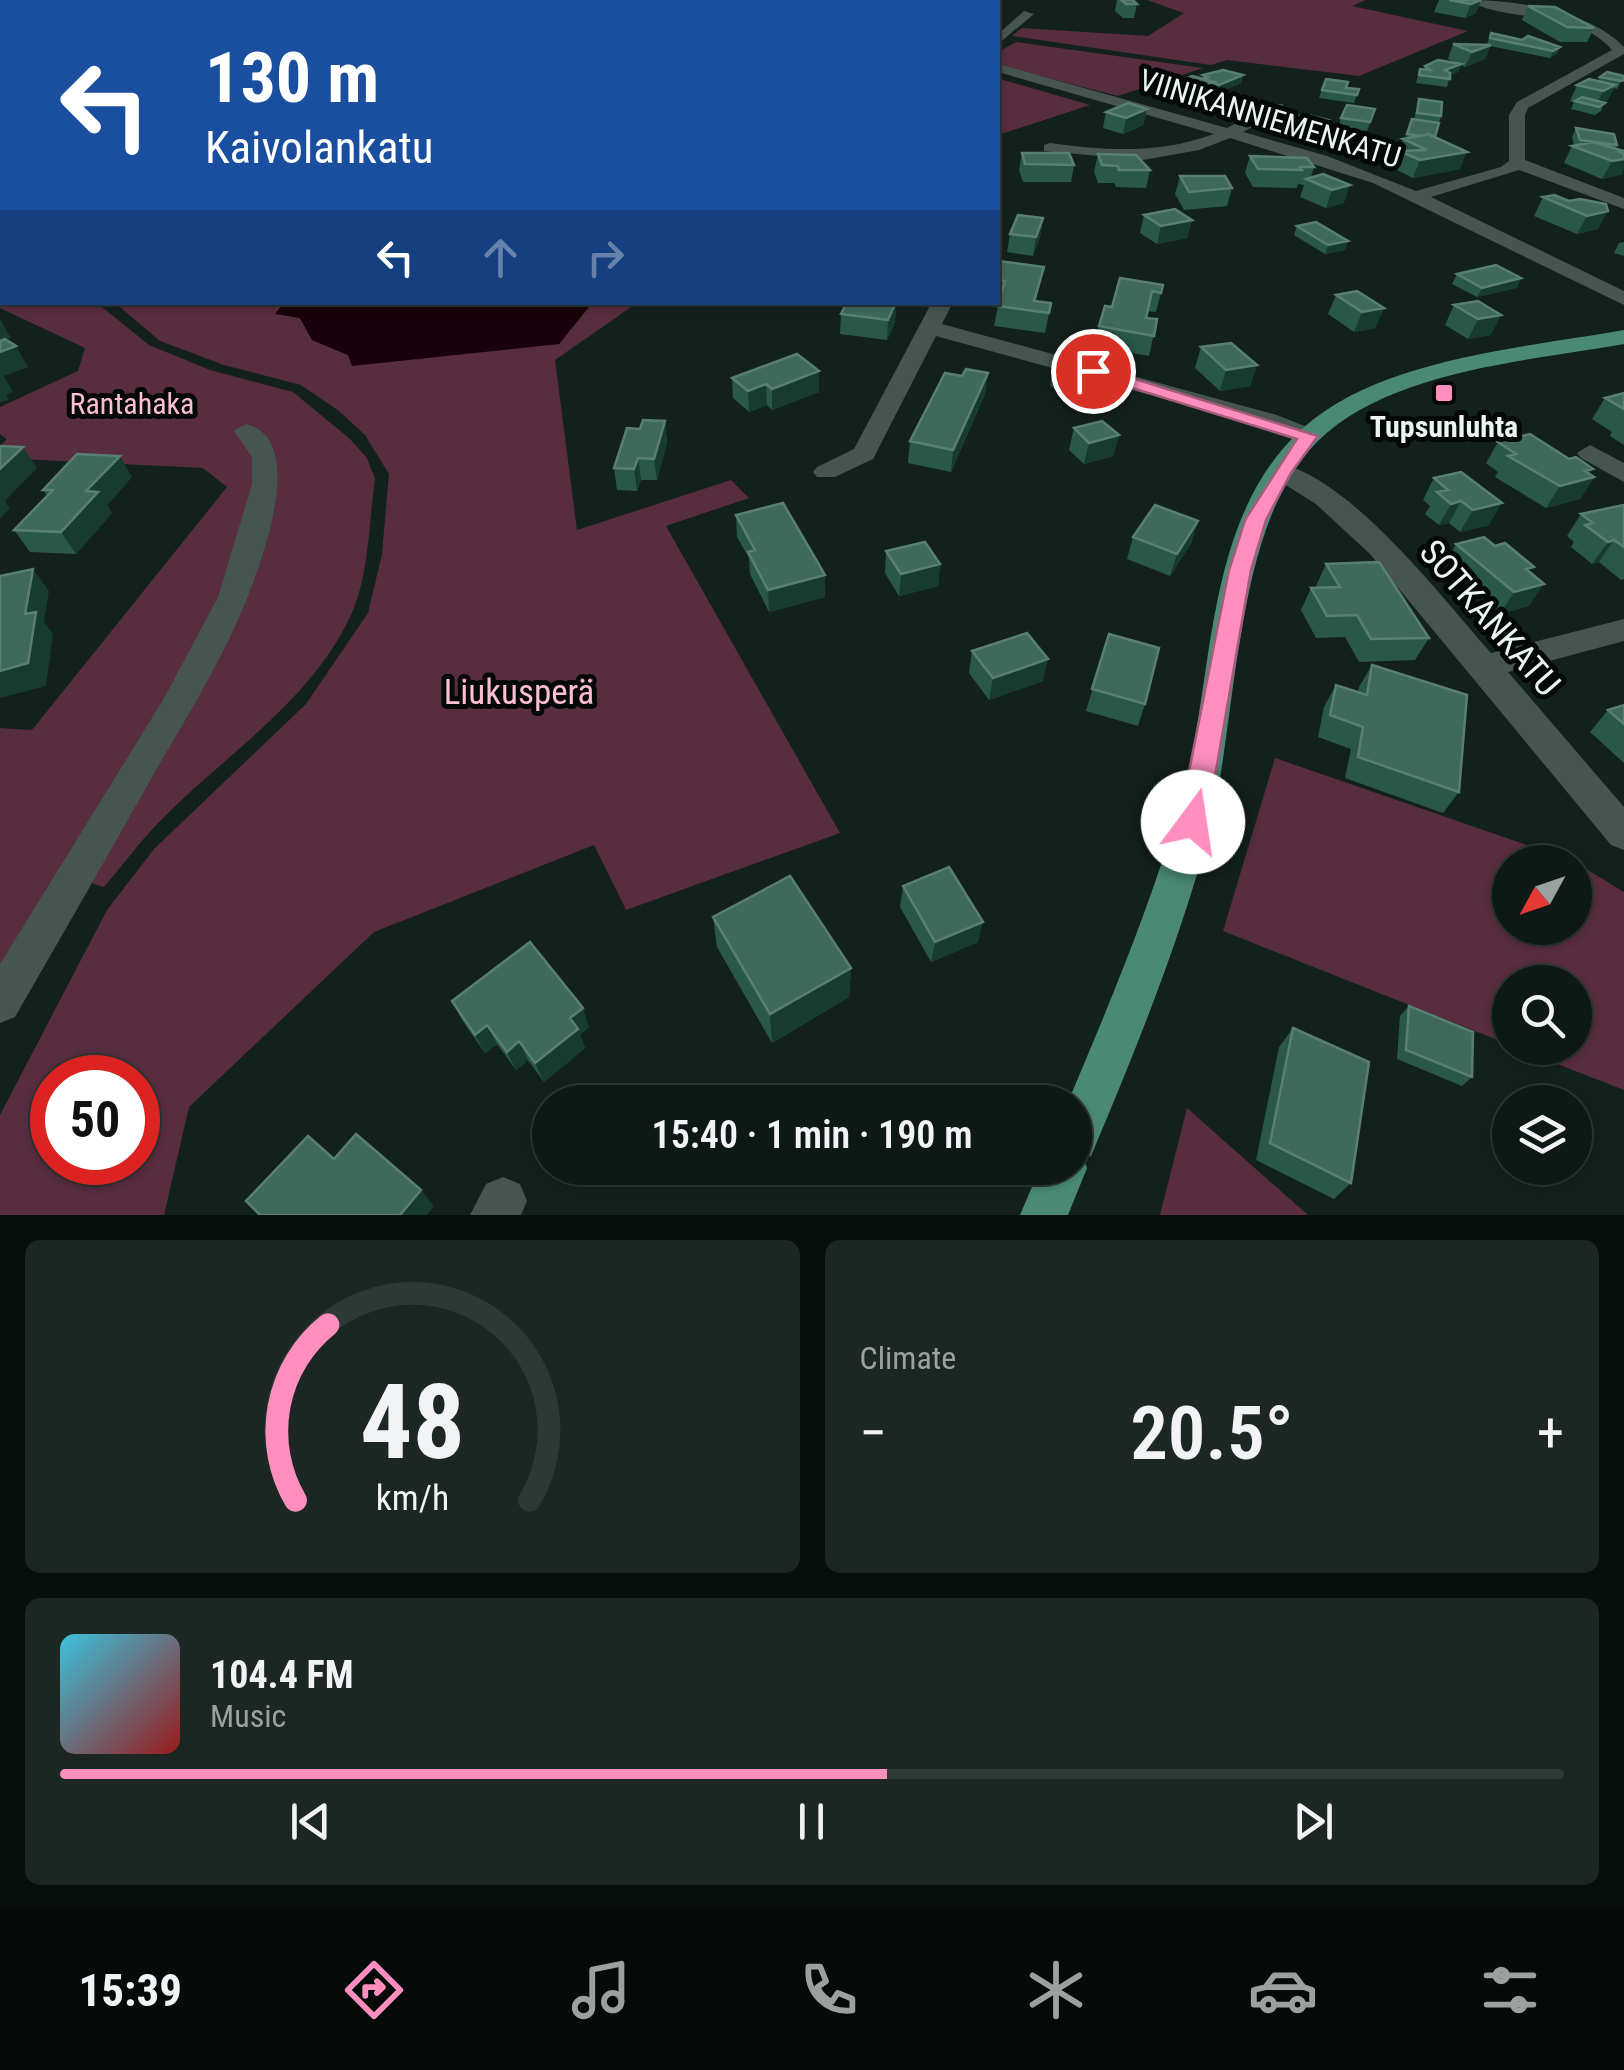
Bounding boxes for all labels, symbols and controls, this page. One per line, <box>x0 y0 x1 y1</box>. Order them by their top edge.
text: 130 m <box>205 37 379 119</box>
icon: left <box>40 40 170 170</box>
street label: VIINIKANNIEMENKATU <box>1135 62 1405 175</box>
text: Kaivolankatu <box>205 121 434 174</box>
icon: left <box>368 230 423 285</box>
icon: ahead <box>473 230 528 285</box>
icon: right <box>578 230 633 285</box>
pin <box>1051 329 1136 414</box>
icon: arrive <box>1066 344 1121 399</box>
marker: Tupsunluhta <box>1433 382 1455 404</box>
park label: Rantahaka <box>70 386 194 421</box>
place label: Tupsunluhta <box>1370 409 1518 444</box>
street label: SOTKANKATU <box>1411 532 1568 705</box>
park label: Liukusperä <box>444 672 594 713</box>
position arrow <box>1141 770 1245 874</box>
north arrow <box>1492 845 1592 945</box>
map controls <box>1492 845 1592 1185</box>
button: search <box>1492 965 1592 1065</box>
speed limit sign: 50 <box>30 1055 160 1185</box>
button: layers <box>1492 1085 1592 1185</box>
text: 15:40 · 1 min · 190 m <box>652 1113 972 1157</box>
text: Climate <box>860 1339 956 1377</box>
text: 48 <box>360 1362 465 1483</box>
text: 20.5° <box>1130 1389 1294 1477</box>
text: − <box>860 1401 887 1465</box>
text: + <box>1537 1401 1564 1465</box>
text: km/h <box>375 1477 449 1519</box>
text: 104.4 FM <box>210 1653 354 1697</box>
text: Music <box>210 1697 286 1735</box>
icon: previous <box>283 1794 338 1849</box>
icon: pause <box>784 1794 839 1849</box>
icon: next <box>1286 1794 1341 1849</box>
icon: directions <box>339 1955 409 2025</box>
icon: music <box>566 1955 636 2025</box>
icon: phone <box>794 1955 864 2025</box>
icon: climate <box>1021 1955 1091 2025</box>
icon: car <box>1248 1955 1318 2025</box>
icon: filters <box>1475 1955 1545 2025</box>
text: 15:39 <box>79 1964 182 2017</box>

